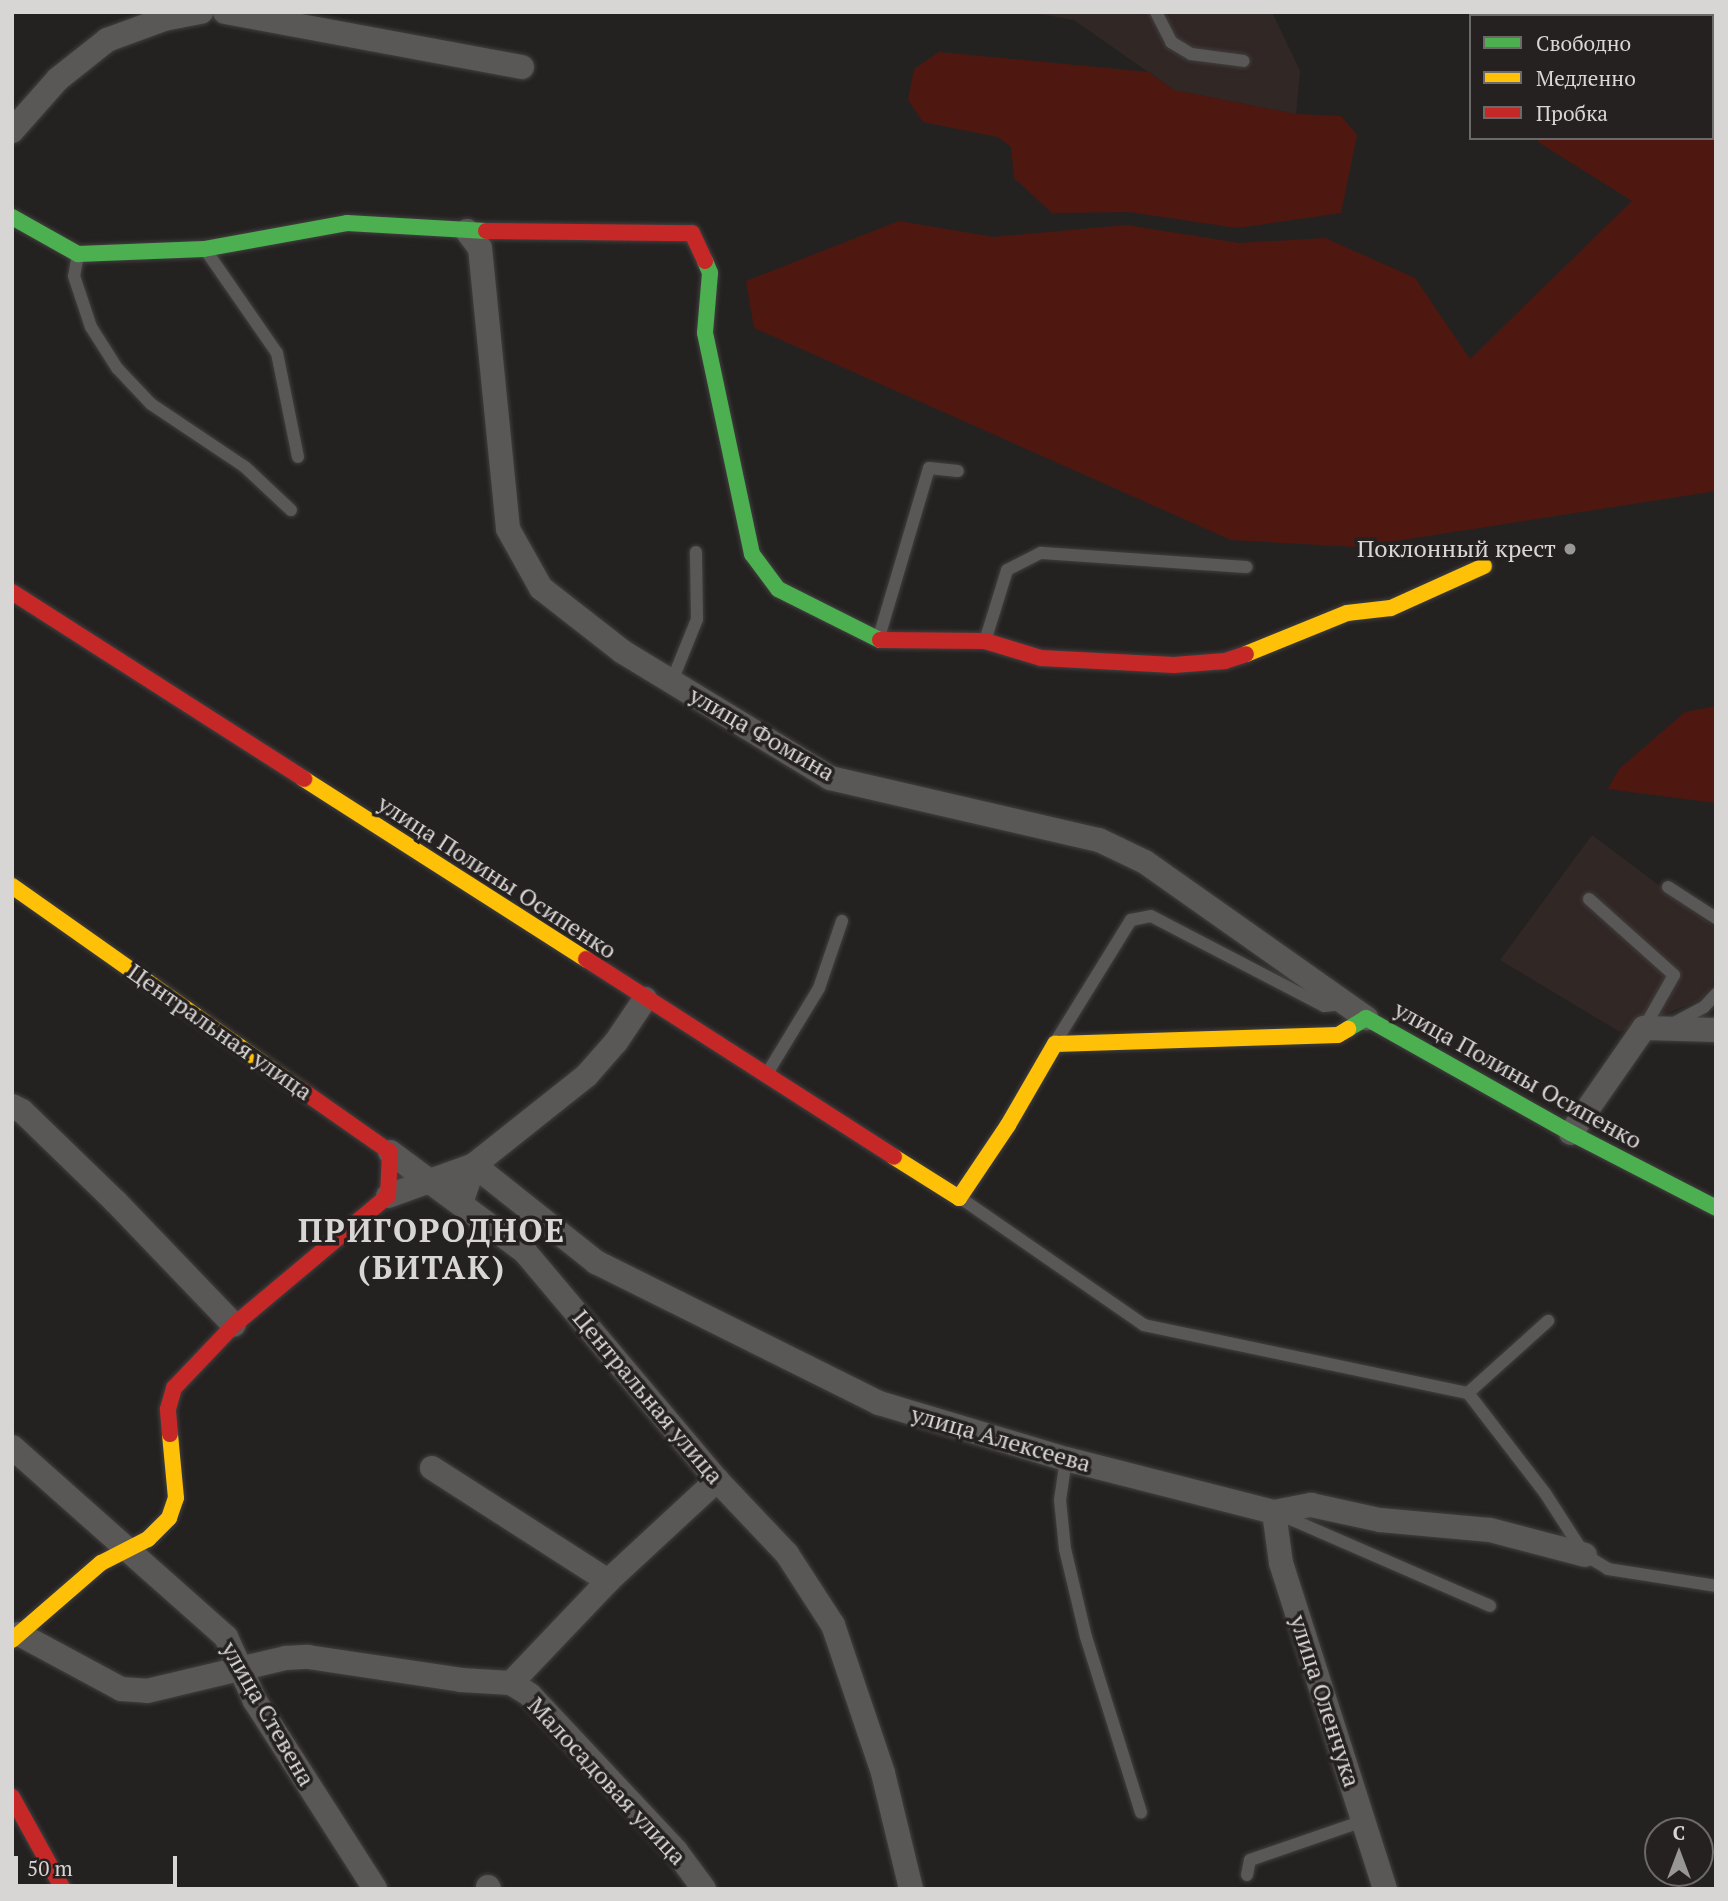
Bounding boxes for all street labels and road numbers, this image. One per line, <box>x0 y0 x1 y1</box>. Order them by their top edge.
street label: улица Фомина <box>684 681 840 787</box>
street label: улица Полины Осипенко <box>372 789 622 965</box>
street label: Центральная улица <box>122 957 318 1107</box>
street label: улица Полины Осипенко <box>1389 995 1647 1155</box>
street label: Центральная улица <box>567 1304 729 1490</box>
street label: улица Алексеева <box>908 1400 1094 1478</box>
street label: улица Оленчука <box>1284 1611 1366 1791</box>
street label: улица Стевена <box>215 1637 321 1791</box>
street label: Малосадовая улица <box>522 1691 692 1871</box>

